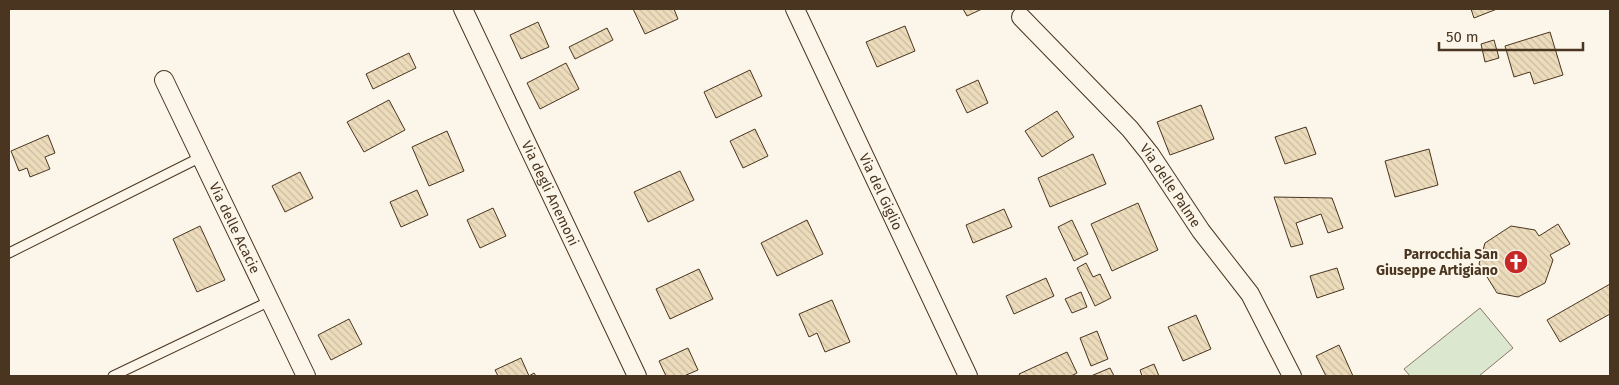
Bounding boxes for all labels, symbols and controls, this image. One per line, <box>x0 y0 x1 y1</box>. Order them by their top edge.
scale bar <box>1439 20 1583 52</box>
text: 50 m <box>1446 28 1479 46</box>
street label: Via degli Anemoni <box>518 138 583 249</box>
street label: Via delle Palme <box>1137 140 1205 231</box>
street label: Via del Giglio <box>856 150 907 233</box>
street label: Via delle Acacie <box>206 179 264 276</box>
place label: Parrocchia San Giuseppe Artigiano <box>1376 246 1498 279</box>
church icon: Parrocchia San Giuseppe Artigiano <box>1503 249 1529 275</box>

